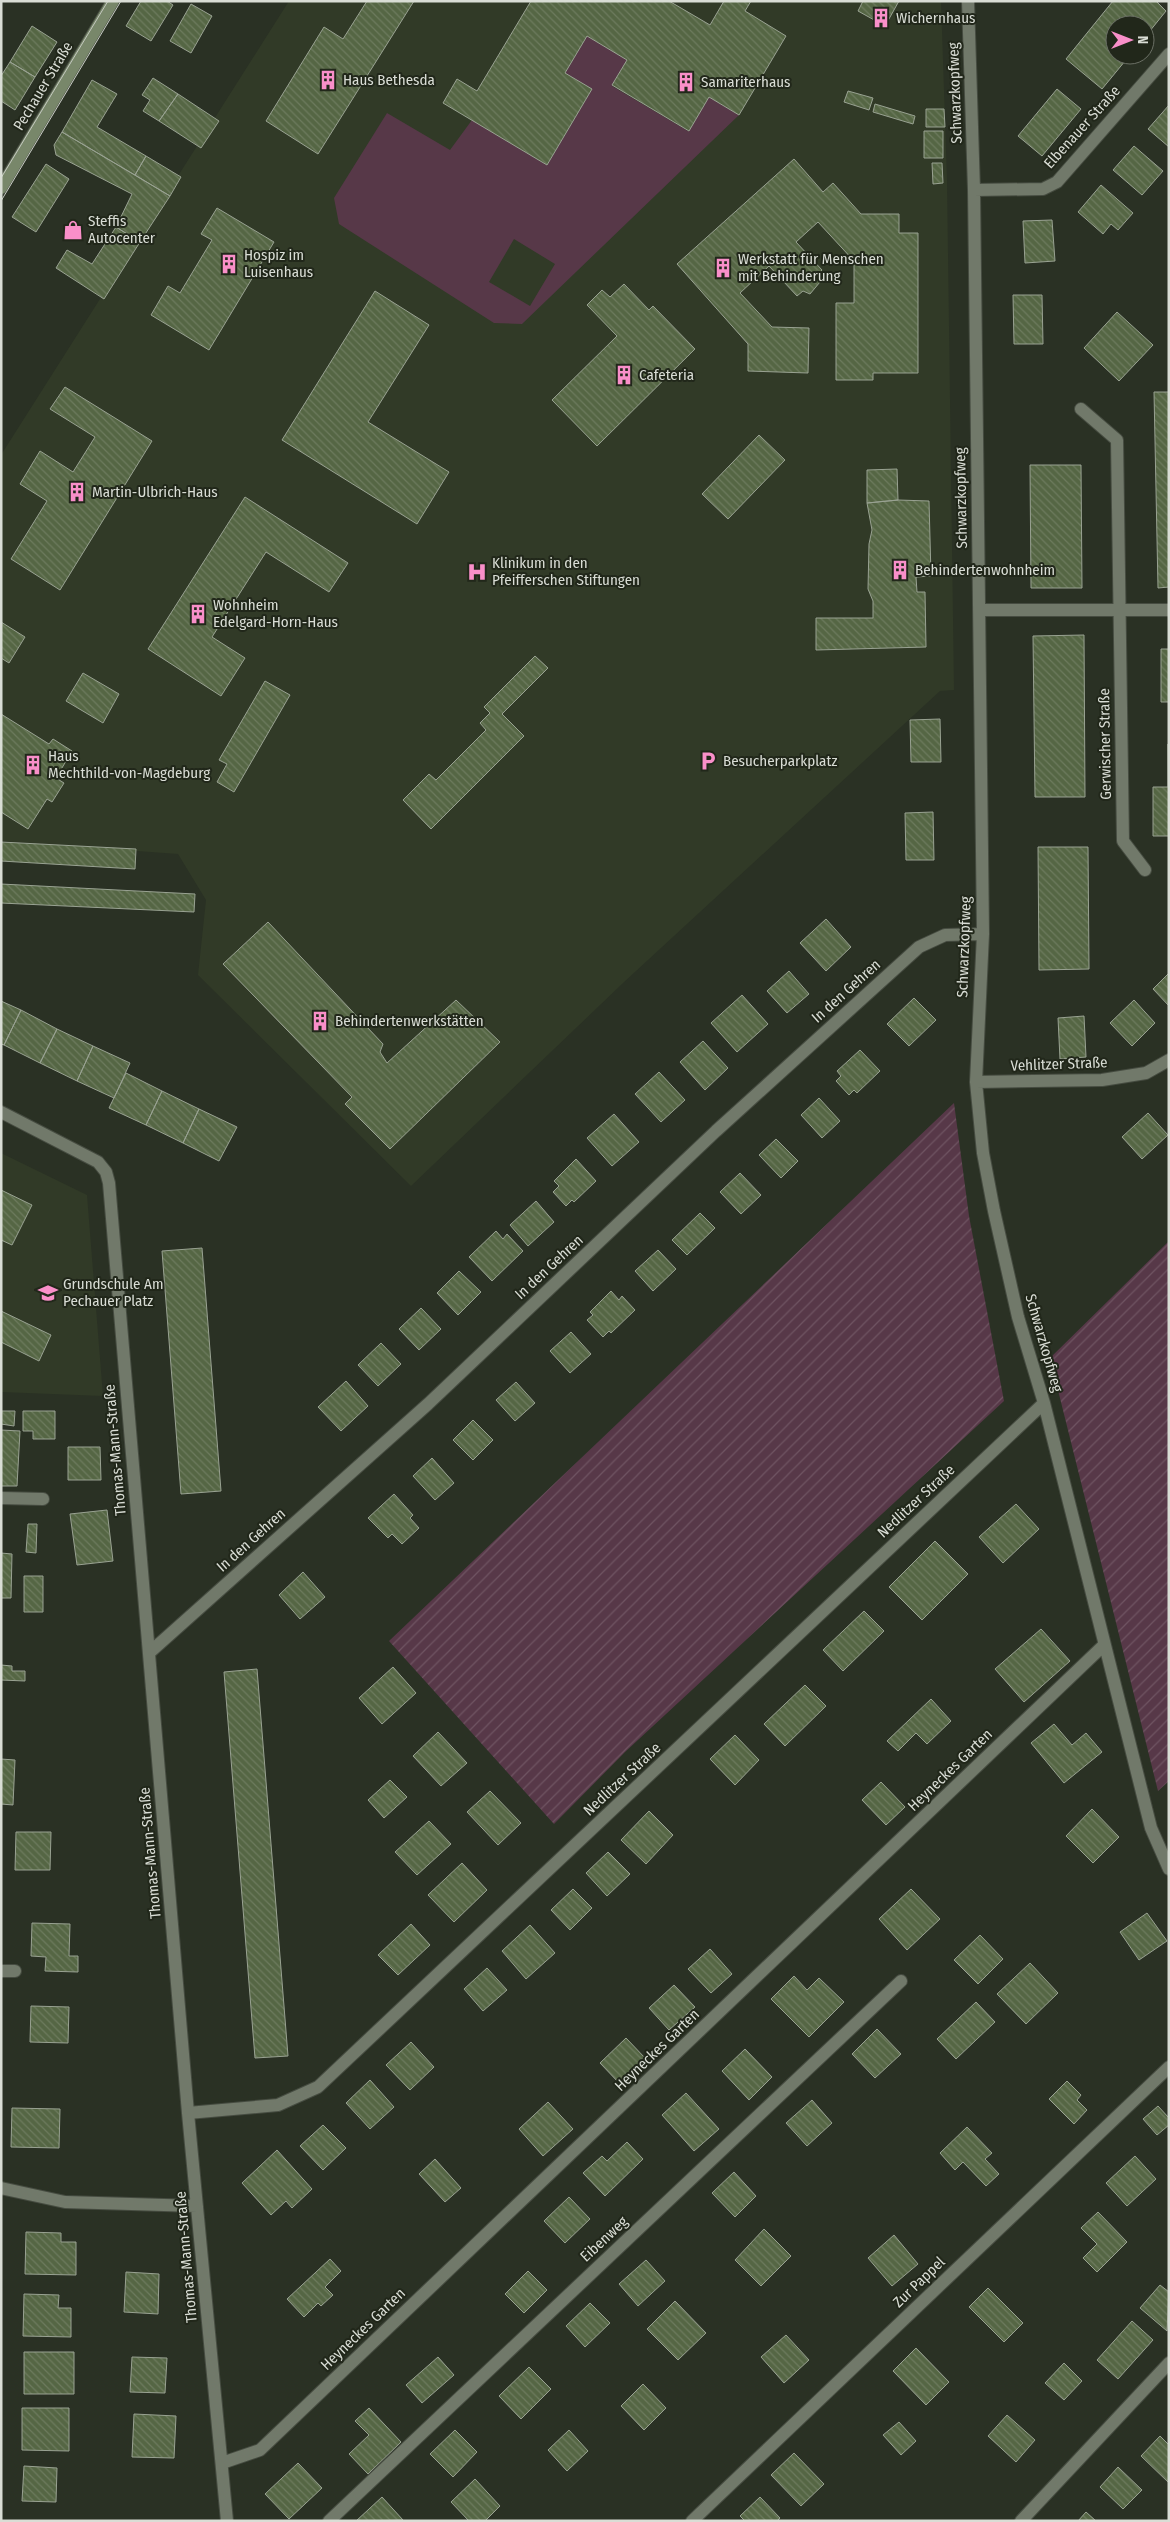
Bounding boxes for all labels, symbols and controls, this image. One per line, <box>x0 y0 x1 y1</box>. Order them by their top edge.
building icon: Wichernhaus <box>870 7 892 29</box>
place label: Wichernhaus <box>896 9 975 27</box>
north arrow <box>1105 15 1155 65</box>
text: N <box>1134 36 1151 44</box>
street label: Pechauer Straße <box>9 38 77 134</box>
street label: Schwarzkopfweg <box>944 42 966 144</box>
building icon: Haus Bethesda <box>317 69 339 91</box>
place label: Haus Bethesda <box>343 71 435 89</box>
building icon: Samariterhaus <box>675 71 697 93</box>
place label: Samariterhaus <box>701 73 791 91</box>
street label: Elbenauer Straße <box>1040 82 1124 172</box>
place label: Steffis Autocenter <box>88 212 156 247</box>
shop icon: Steffis Autocenter <box>62 219 84 241</box>
place label: Hospiz im Luisenhaus <box>244 246 313 281</box>
place label: Werkstatt für Menschen mit Behinderung <box>738 250 884 285</box>
building icon: Hospiz im Luisenhaus <box>218 253 240 275</box>
building icon: Werkstatt für Menschen mit Behinderung <box>712 257 734 279</box>
building icon: Cafeteria <box>613 364 635 386</box>
place label: Cafeteria <box>639 366 694 384</box>
street label: Schwarzkopfweg <box>951 447 971 549</box>
building icon: Martin-Ulbrich-Haus <box>66 481 88 503</box>
place label: Martin-Ulbrich-Haus <box>92 483 218 501</box>
place label: Klinikum in den Pfeifferschen Stiftungen <box>492 554 640 589</box>
building icon: Behindertenwohnheim <box>889 559 911 581</box>
hospital icon: Klinikum in den Pfeifferschen Stiftungen <box>466 561 488 583</box>
place label: Behindertenwohnheim <box>915 561 1055 579</box>
place label: Wohnheim Edelgard-Horn-Haus <box>213 596 338 631</box>
building icon: Wohnheim Edelgard-Horn-Haus <box>187 603 209 625</box>
street label: Gerwischer Straße <box>1095 688 1115 800</box>
place label: Haus Mechthild-von-Magdeburg <box>48 747 210 782</box>
parking icon: Besucherparkplatz <box>697 750 719 772</box>
place label: Besucherparkplatz <box>723 752 837 770</box>
building icon: Haus Mechthild-von-Magdeburg <box>22 754 44 776</box>
street label: Schwarzkopfweg <box>953 896 975 998</box>
street label: In den Gehren <box>808 955 884 1027</box>
building icon: Behindertenwerkstätten <box>309 1010 331 1032</box>
place label: Behindertenwerkstätten <box>335 1012 484 1030</box>
street label: Vehlitzer Straße <box>1010 1053 1108 1075</box>
street label: In den Gehren <box>511 1231 587 1303</box>
place label: Grundschule Am Pechauer Platz <box>63 1275 163 1310</box>
school or university icon: Grundschule Am Pechauer Platz <box>37 1282 59 1304</box>
street label: Schwarzkopfweg <box>1021 1292 1067 1394</box>
street label: Thomas-Mann-Straße <box>100 1383 130 1517</box>
street label: Nedlitzer Straße <box>874 1461 958 1541</box>
street label: In den Gehren <box>213 1504 289 1576</box>
street label: Heyneckes Garten <box>904 1725 996 1815</box>
street label: Nedlitzer Straße <box>580 1739 664 1819</box>
street label: Thomas-Mann-Straße <box>135 1786 165 1920</box>
street label: Heyneckes Garten <box>611 2005 703 2095</box>
street label: Thomas-Mann-Straße <box>171 2190 201 2324</box>
street label: Eibenweg <box>577 2213 631 2265</box>
street label: Zur Pappel <box>889 2253 949 2311</box>
street label: Heyneckes Garten <box>317 2284 409 2374</box>

